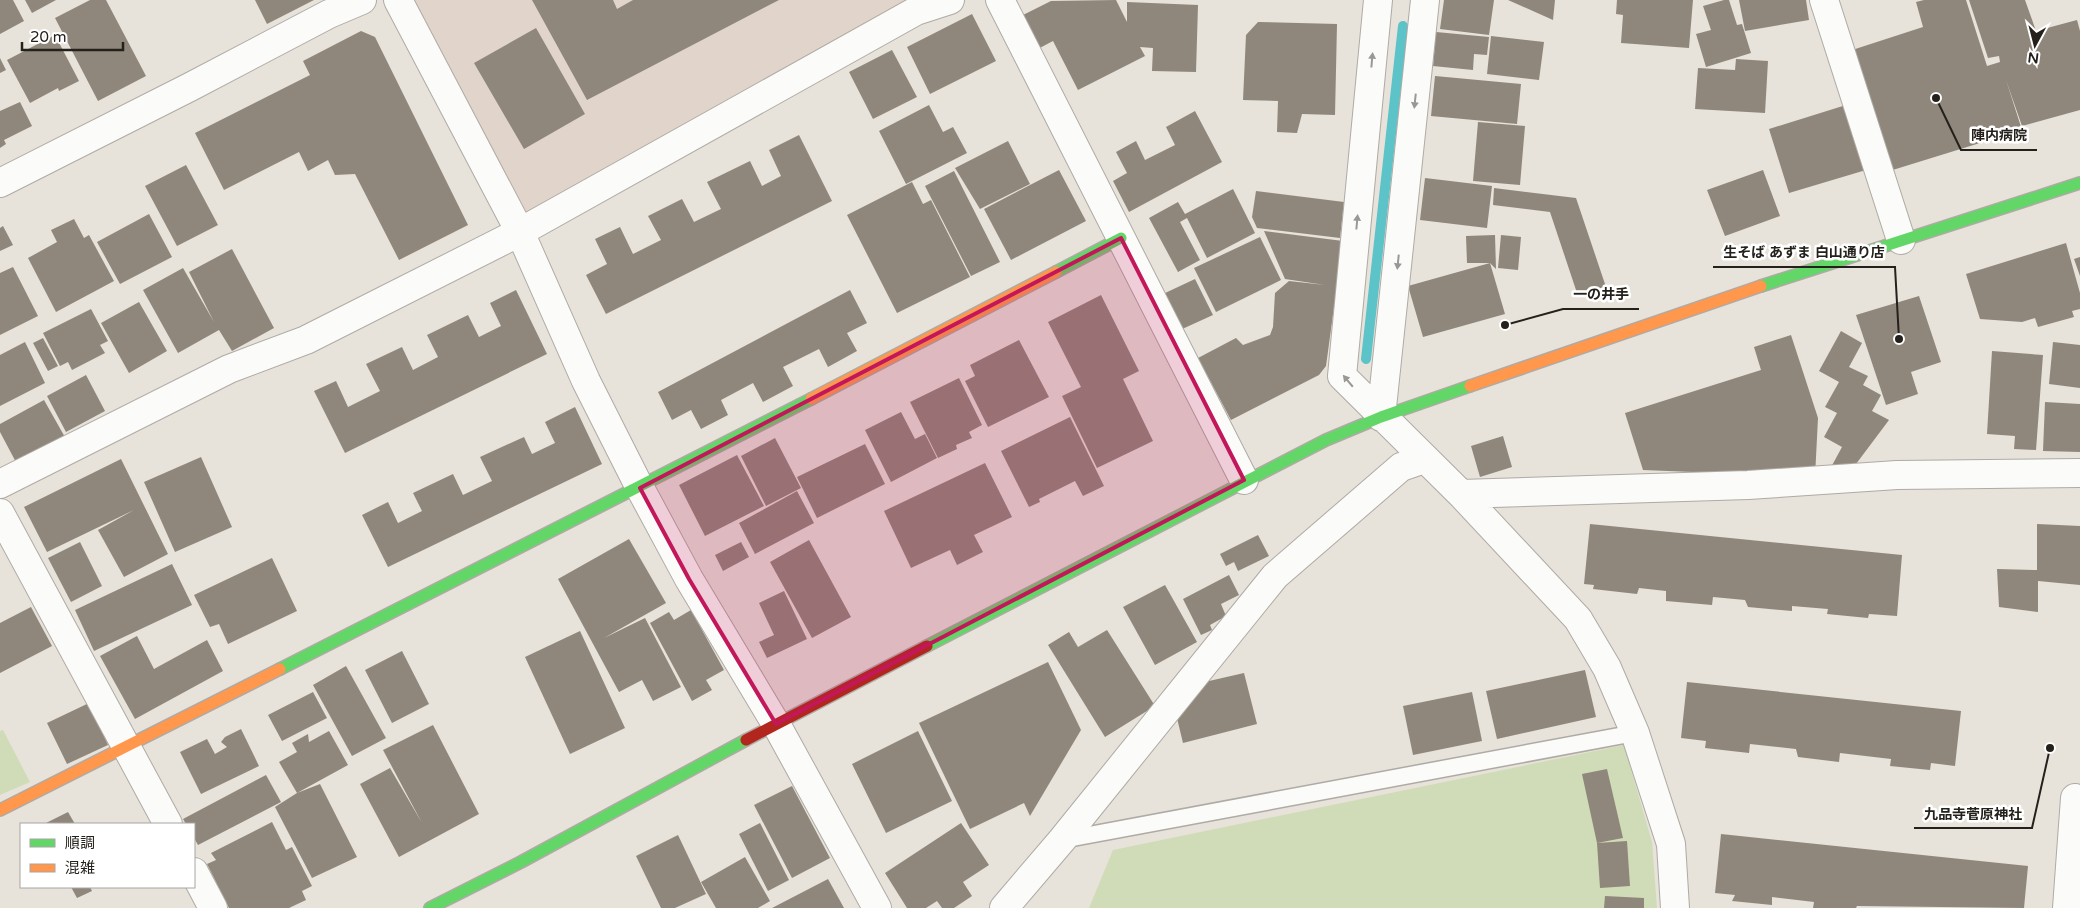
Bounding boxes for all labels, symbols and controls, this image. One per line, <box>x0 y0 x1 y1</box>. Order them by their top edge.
scale bar <box>22 20 124 52</box>
north arrow <box>2010 20 2060 70</box>
text: 20 m <box>30 28 67 46</box>
text: N <box>2027 48 2040 67</box>
one-way arrow <box>1368 52 1376 68</box>
one-way arrow <box>1411 93 1419 109</box>
callout: 陣内病院 <box>1961 121 2037 150</box>
text: 陣内病院 <box>1971 127 2027 144</box>
one-way arrow <box>1353 214 1361 230</box>
callout: 生そば あずま 白山通り店 <box>1713 238 1895 267</box>
text: 生そば あずま 白山通り店 <box>1723 244 1885 261</box>
one-way arrow <box>1394 255 1402 271</box>
callout: 一の井手 <box>1563 280 1639 309</box>
text: 一の井手 <box>1573 286 1629 303</box>
one-way arrow <box>1342 375 1353 388</box>
callout: 九品寺菅原神社 <box>1914 799 2032 828</box>
text: 九品寺菅原神社 <box>1924 806 2022 823</box>
legend <box>20 823 195 888</box>
text: 順調 <box>65 834 95 852</box>
text: 混雑 <box>65 859 95 877</box>

